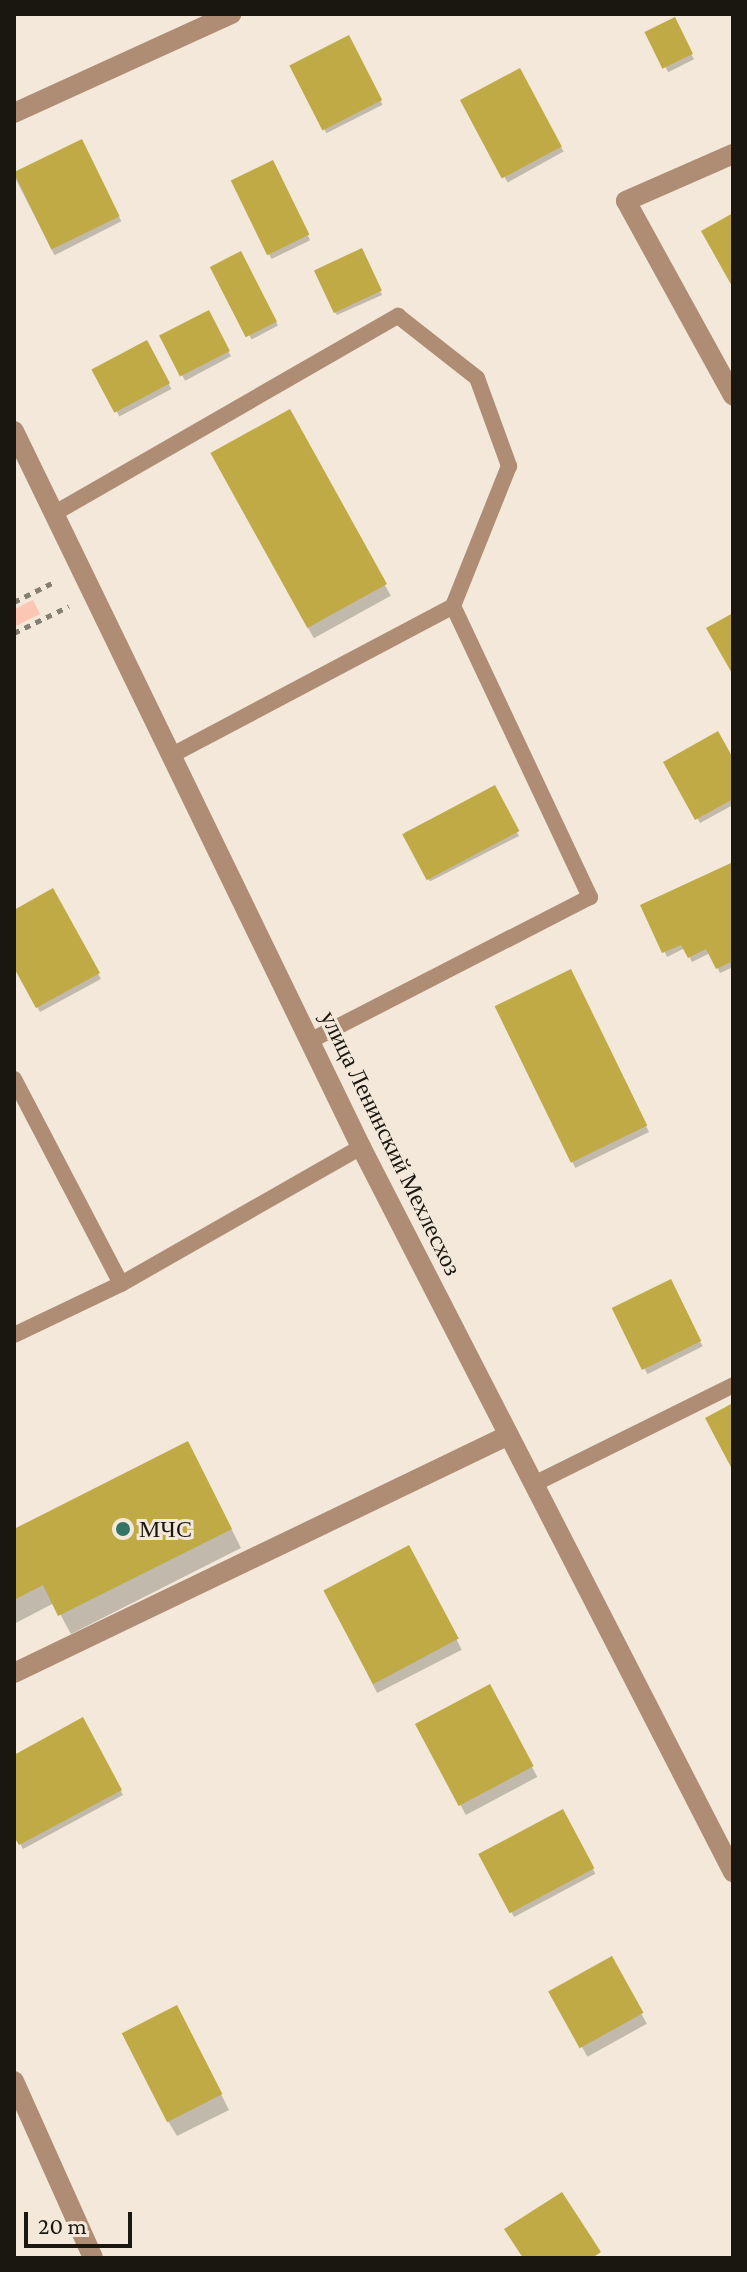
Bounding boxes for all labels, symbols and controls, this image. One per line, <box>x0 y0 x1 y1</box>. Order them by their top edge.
street label: улица Ленинский Мехлесхоз <box>314 1006 468 1280</box>
place label: МЧС <box>139 1515 192 1543</box>
marker: МЧС <box>114 1520 132 1538</box>
scale bar <box>28 2196 136 2246</box>
text: 20 m <box>38 2212 87 2239</box>

